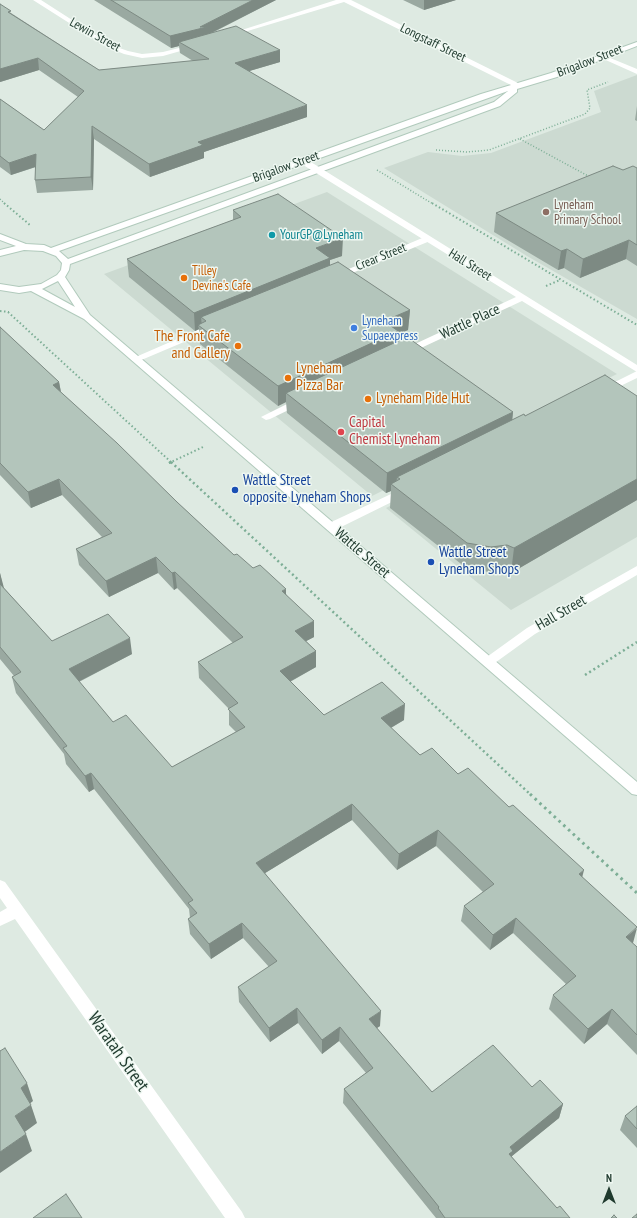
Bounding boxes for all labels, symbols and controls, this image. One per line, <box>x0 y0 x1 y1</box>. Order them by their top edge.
street label: Lewin Street <box>67 15 123 55</box>
street label: Longstaff Street <box>398 20 468 66</box>
street label: Brigalow Street <box>555 41 625 81</box>
street label: Brigalow Street <box>251 148 321 186</box>
place label: Lyneham Primary School <box>554 197 621 228</box>
marker: Lyneham Primary School <box>541 207 551 217</box>
place label: YourGP@Lyneham <box>280 227 363 243</box>
marker: YourGP@Lyneham <box>267 230 277 240</box>
street label: Crear Street <box>353 240 409 274</box>
street label: Hall Street <box>446 246 494 284</box>
place label: Tilley Devine's Cafe <box>192 263 251 294</box>
marker: Tilley Devine's Cafe <box>179 273 189 283</box>
street label: Wattle Place <box>437 300 503 344</box>
place label: Lyneham Supaexpress <box>362 313 418 344</box>
marker: Lyneham Supaexpress <box>349 323 359 333</box>
place label: The Front Cafe and Gallery <box>154 328 230 363</box>
marker: The Front Cafe and Gallery <box>233 341 243 351</box>
place label: Lyneham Pizza Bar <box>296 360 343 395</box>
marker: Lyneham Pizza Bar <box>283 373 293 383</box>
place label: Lyneham Pide Hut <box>376 390 470 408</box>
marker: Lyneham Pide Hut <box>363 394 373 404</box>
place label: Capital Chemist Lyneham <box>349 414 440 449</box>
marker: Capital Chemist Lyneham <box>336 427 346 437</box>
place label: Wattle Street opposite Lyneham Shops <box>243 472 371 507</box>
marker: Wattle Street opposite Lyneham Shops <box>230 485 240 495</box>
street label: Wattle Street <box>331 524 393 582</box>
place label: Wattle Street Lyneham Shops <box>439 544 519 579</box>
marker: Wattle Street Lyneham Shops <box>426 557 436 567</box>
street label: Hall Street <box>533 591 589 635</box>
street label: Waratah Street <box>83 1008 153 1096</box>
north arrow <box>589 1170 629 1210</box>
text: N <box>606 1171 612 1185</box>

